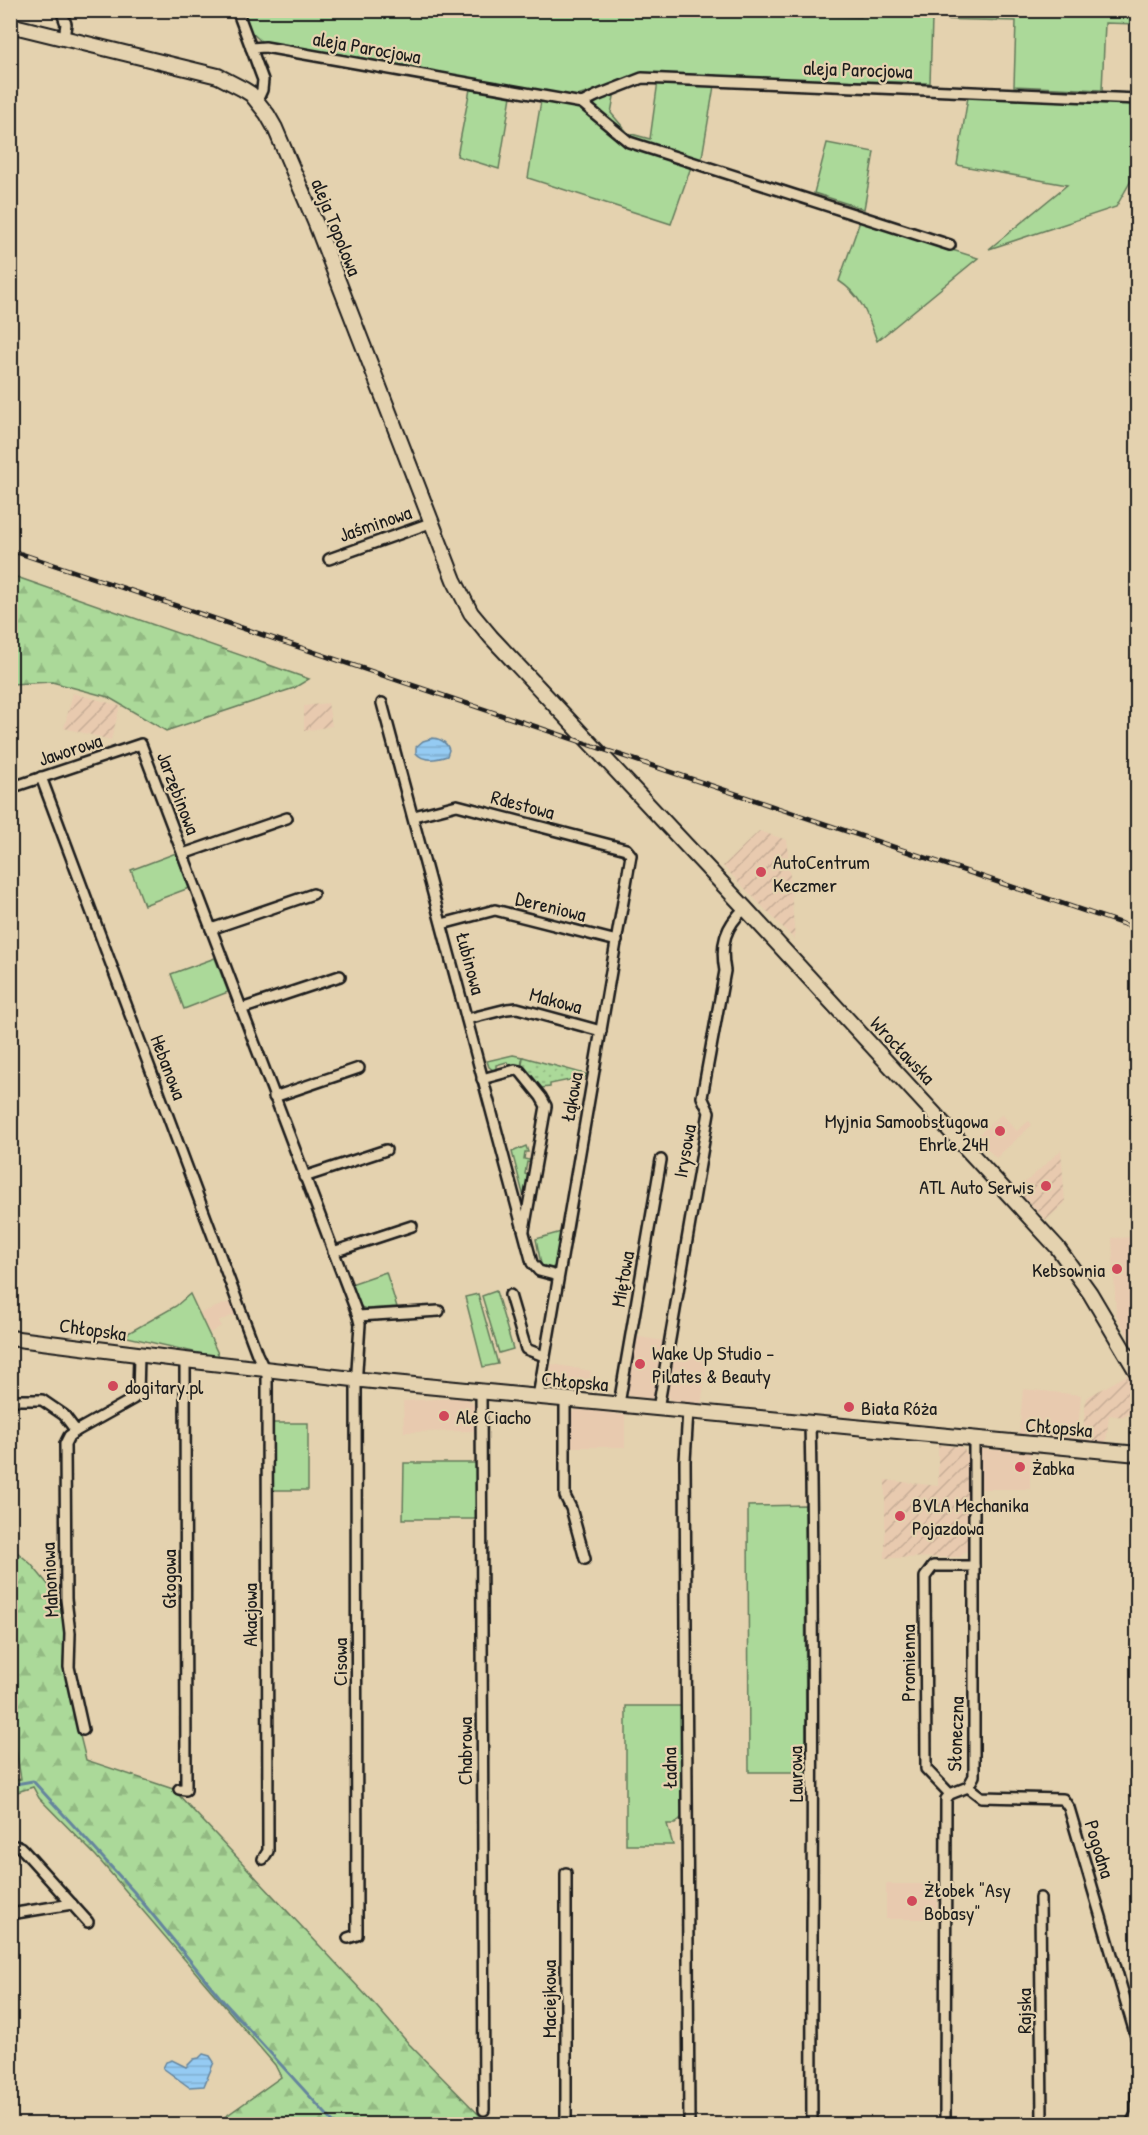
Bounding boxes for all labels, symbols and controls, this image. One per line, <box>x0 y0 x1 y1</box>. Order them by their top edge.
street label: aleja Parocjowa <box>311 24 423 70</box>
street label: aleja Parocjowa <box>803 54 913 84</box>
street label: aleja Topolowa <box>305 174 369 280</box>
street label: Jaśminowa <box>335 498 415 548</box>
street label: Jaworowa <box>35 726 105 772</box>
street label: Jarzębinowa <box>151 748 207 838</box>
street label: Rdestowa <box>488 783 558 825</box>
place label: AutoCentrum Keczmer <box>773 848 870 898</box>
marker: AutoCentrum Keczmer <box>754 865 768 879</box>
street label: Dereniowa <box>513 884 589 928</box>
street label: Łubinowa <box>450 929 492 998</box>
street label: Makowa <box>527 980 585 1020</box>
street label: Wrocławska <box>864 1010 942 1090</box>
street label: Hebanowa <box>144 1031 194 1104</box>
street label: Łąkowa <box>553 1070 589 1124</box>
place label: Myjnia Samoobsługowa Ehrle 24H <box>825 1107 988 1157</box>
street label: Irysowa <box>666 1122 702 1180</box>
marker: Myjnia Samoobsługowa Ehrle 24H <box>993 1124 1007 1138</box>
place label: ATL Auto Serwis <box>919 1173 1034 1200</box>
marker: ATL Auto Serwis <box>1039 1179 1053 1193</box>
street label: Miętowa <box>604 1249 640 1309</box>
place label: Kebsownia <box>1032 1256 1105 1283</box>
marker: Kebsownia <box>1110 1262 1124 1276</box>
street label: Chłopska <box>58 1311 128 1347</box>
place label: Wake Up Studio - Pilates & Beauty <box>652 1339 774 1389</box>
marker: Wake Up Studio - Pilates & Beauty <box>633 1357 647 1371</box>
street label: Chłopska <box>540 1365 610 1397</box>
place label: dogitary.pl <box>125 1373 204 1400</box>
marker: dogitary.pl <box>106 1379 120 1393</box>
place label: Biała Róża <box>861 1394 937 1421</box>
marker: Biała Róża <box>842 1400 856 1414</box>
place label: Ale Ciacho <box>456 1403 531 1430</box>
marker: Ale Ciacho <box>437 1409 451 1423</box>
street label: Chłopska <box>1024 1411 1094 1443</box>
place label: Żabka <box>1032 1454 1075 1481</box>
marker: Żabka <box>1013 1460 1027 1474</box>
place label: BVLA Mechanika Pojazdowa <box>912 1491 1029 1541</box>
marker: BVLA Mechanika Pojazdowa <box>893 1509 907 1523</box>
street label: Mahoniowa <box>34 1542 64 1618</box>
street label: Głogowa <box>155 1549 182 1609</box>
street label: Akacjowa <box>236 1583 263 1647</box>
street label: Promienna <box>894 1624 921 1702</box>
street label: Cisowa <box>326 1638 353 1686</box>
street label: Słoneczna <box>940 1696 970 1772</box>
street label: Chabrowa <box>451 1717 478 1785</box>
street label: Laurowa <box>781 1746 809 1802</box>
street label: Ładna <box>655 1747 683 1789</box>
street label: Pogodna <box>1078 1817 1122 1881</box>
place label: Żłobek "Asy Bobasy" <box>924 1876 1011 1926</box>
marker: Żłobek "Asy Bobasy" <box>905 1894 919 1908</box>
street label: Maciejkowa <box>535 1960 562 2038</box>
street label: Rajska <box>1010 1988 1037 2034</box>

